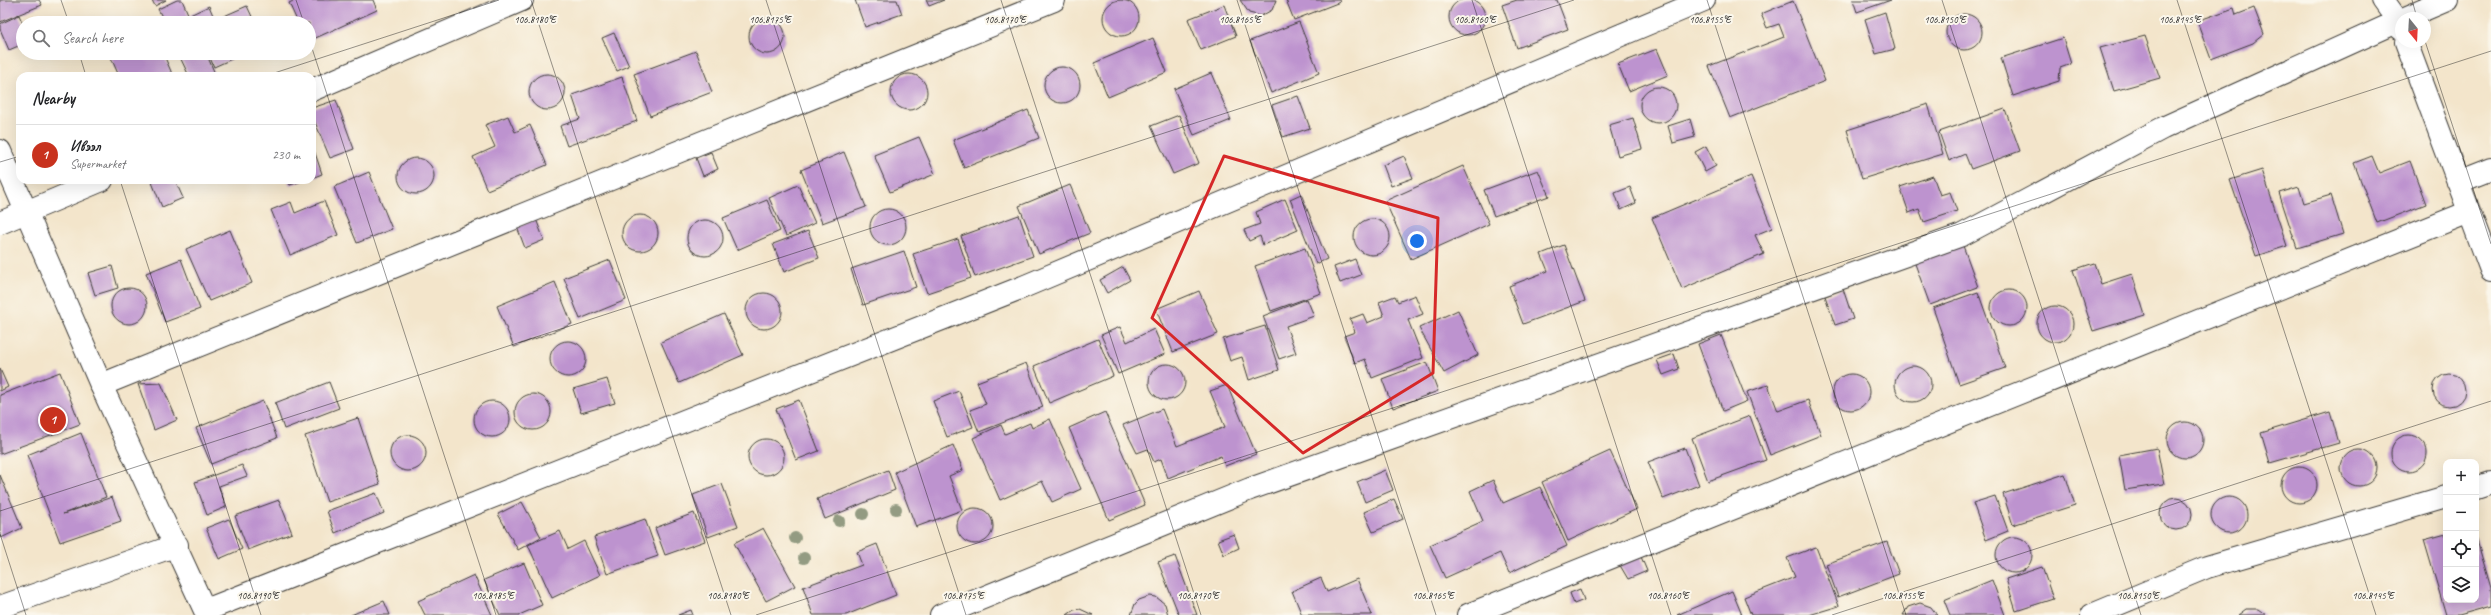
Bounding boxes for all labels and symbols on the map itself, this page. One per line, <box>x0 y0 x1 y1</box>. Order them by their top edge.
north arrow <box>2395 12 2431 48</box>
text: 106.8180°E <box>514 13 558 26</box>
text: 106.8175°E <box>749 13 793 26</box>
text: 106.8170°E <box>984 13 1028 26</box>
text: 106.8165°E <box>1219 13 1263 26</box>
text: 106.8160°E <box>1454 13 1498 26</box>
text: 106.8155°E <box>1689 13 1733 26</box>
text: 106.8150°E <box>1924 13 1968 26</box>
text: 106.8145°E <box>2159 13 2203 26</box>
your location <box>1407 231 1427 251</box>
pin: 1 <box>40 405 66 435</box>
text: 106.8190°E <box>237 589 281 602</box>
text: 106.8185°E <box>472 589 516 602</box>
text: 106.8180°E <box>707 589 751 602</box>
text: 106.8175°E <box>942 589 986 602</box>
text: 106.8170°E <box>1177 589 1221 602</box>
text: 106.8165°E <box>1412 589 1456 602</box>
text: 106.8160°E <box>1647 589 1691 602</box>
text: 106.8155°E <box>1882 589 1926 602</box>
text: 106.8150°E <box>2117 589 2161 602</box>
text: 106.8145°E <box>2352 589 2396 602</box>

